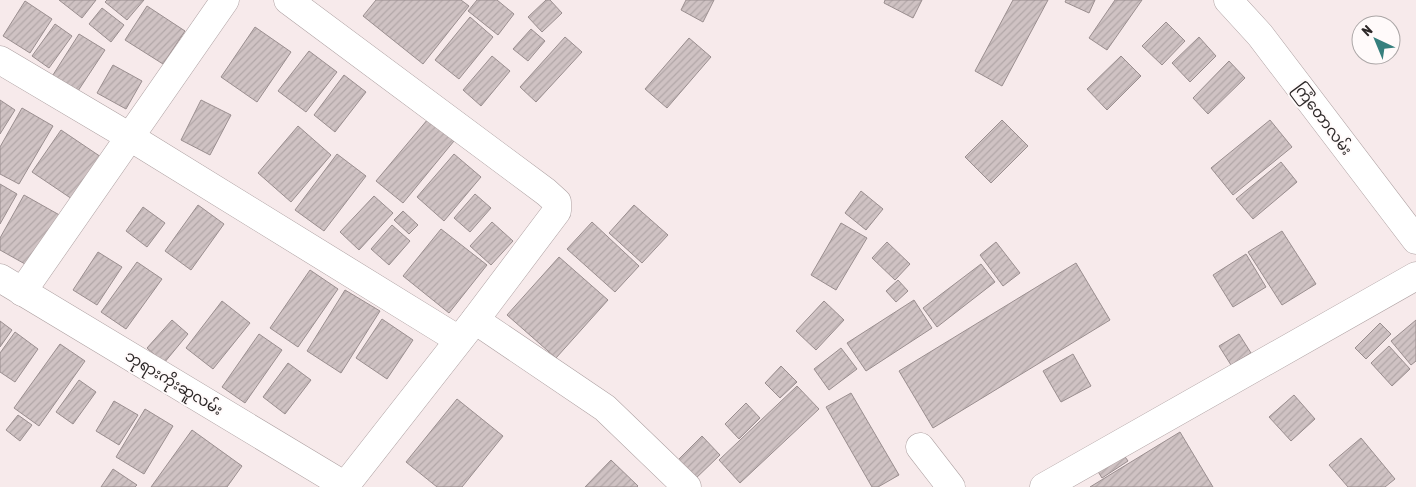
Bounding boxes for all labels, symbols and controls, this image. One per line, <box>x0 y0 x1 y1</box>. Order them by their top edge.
north arrow <box>1351 15 1401 65</box>
text: N <box>1358 22 1375 39</box>
street label: ကြံတောလမ်း <box>1288 79 1357 160</box>
street label: ဘုရားကိုးဆူလမ်း <box>121 346 226 422</box>

